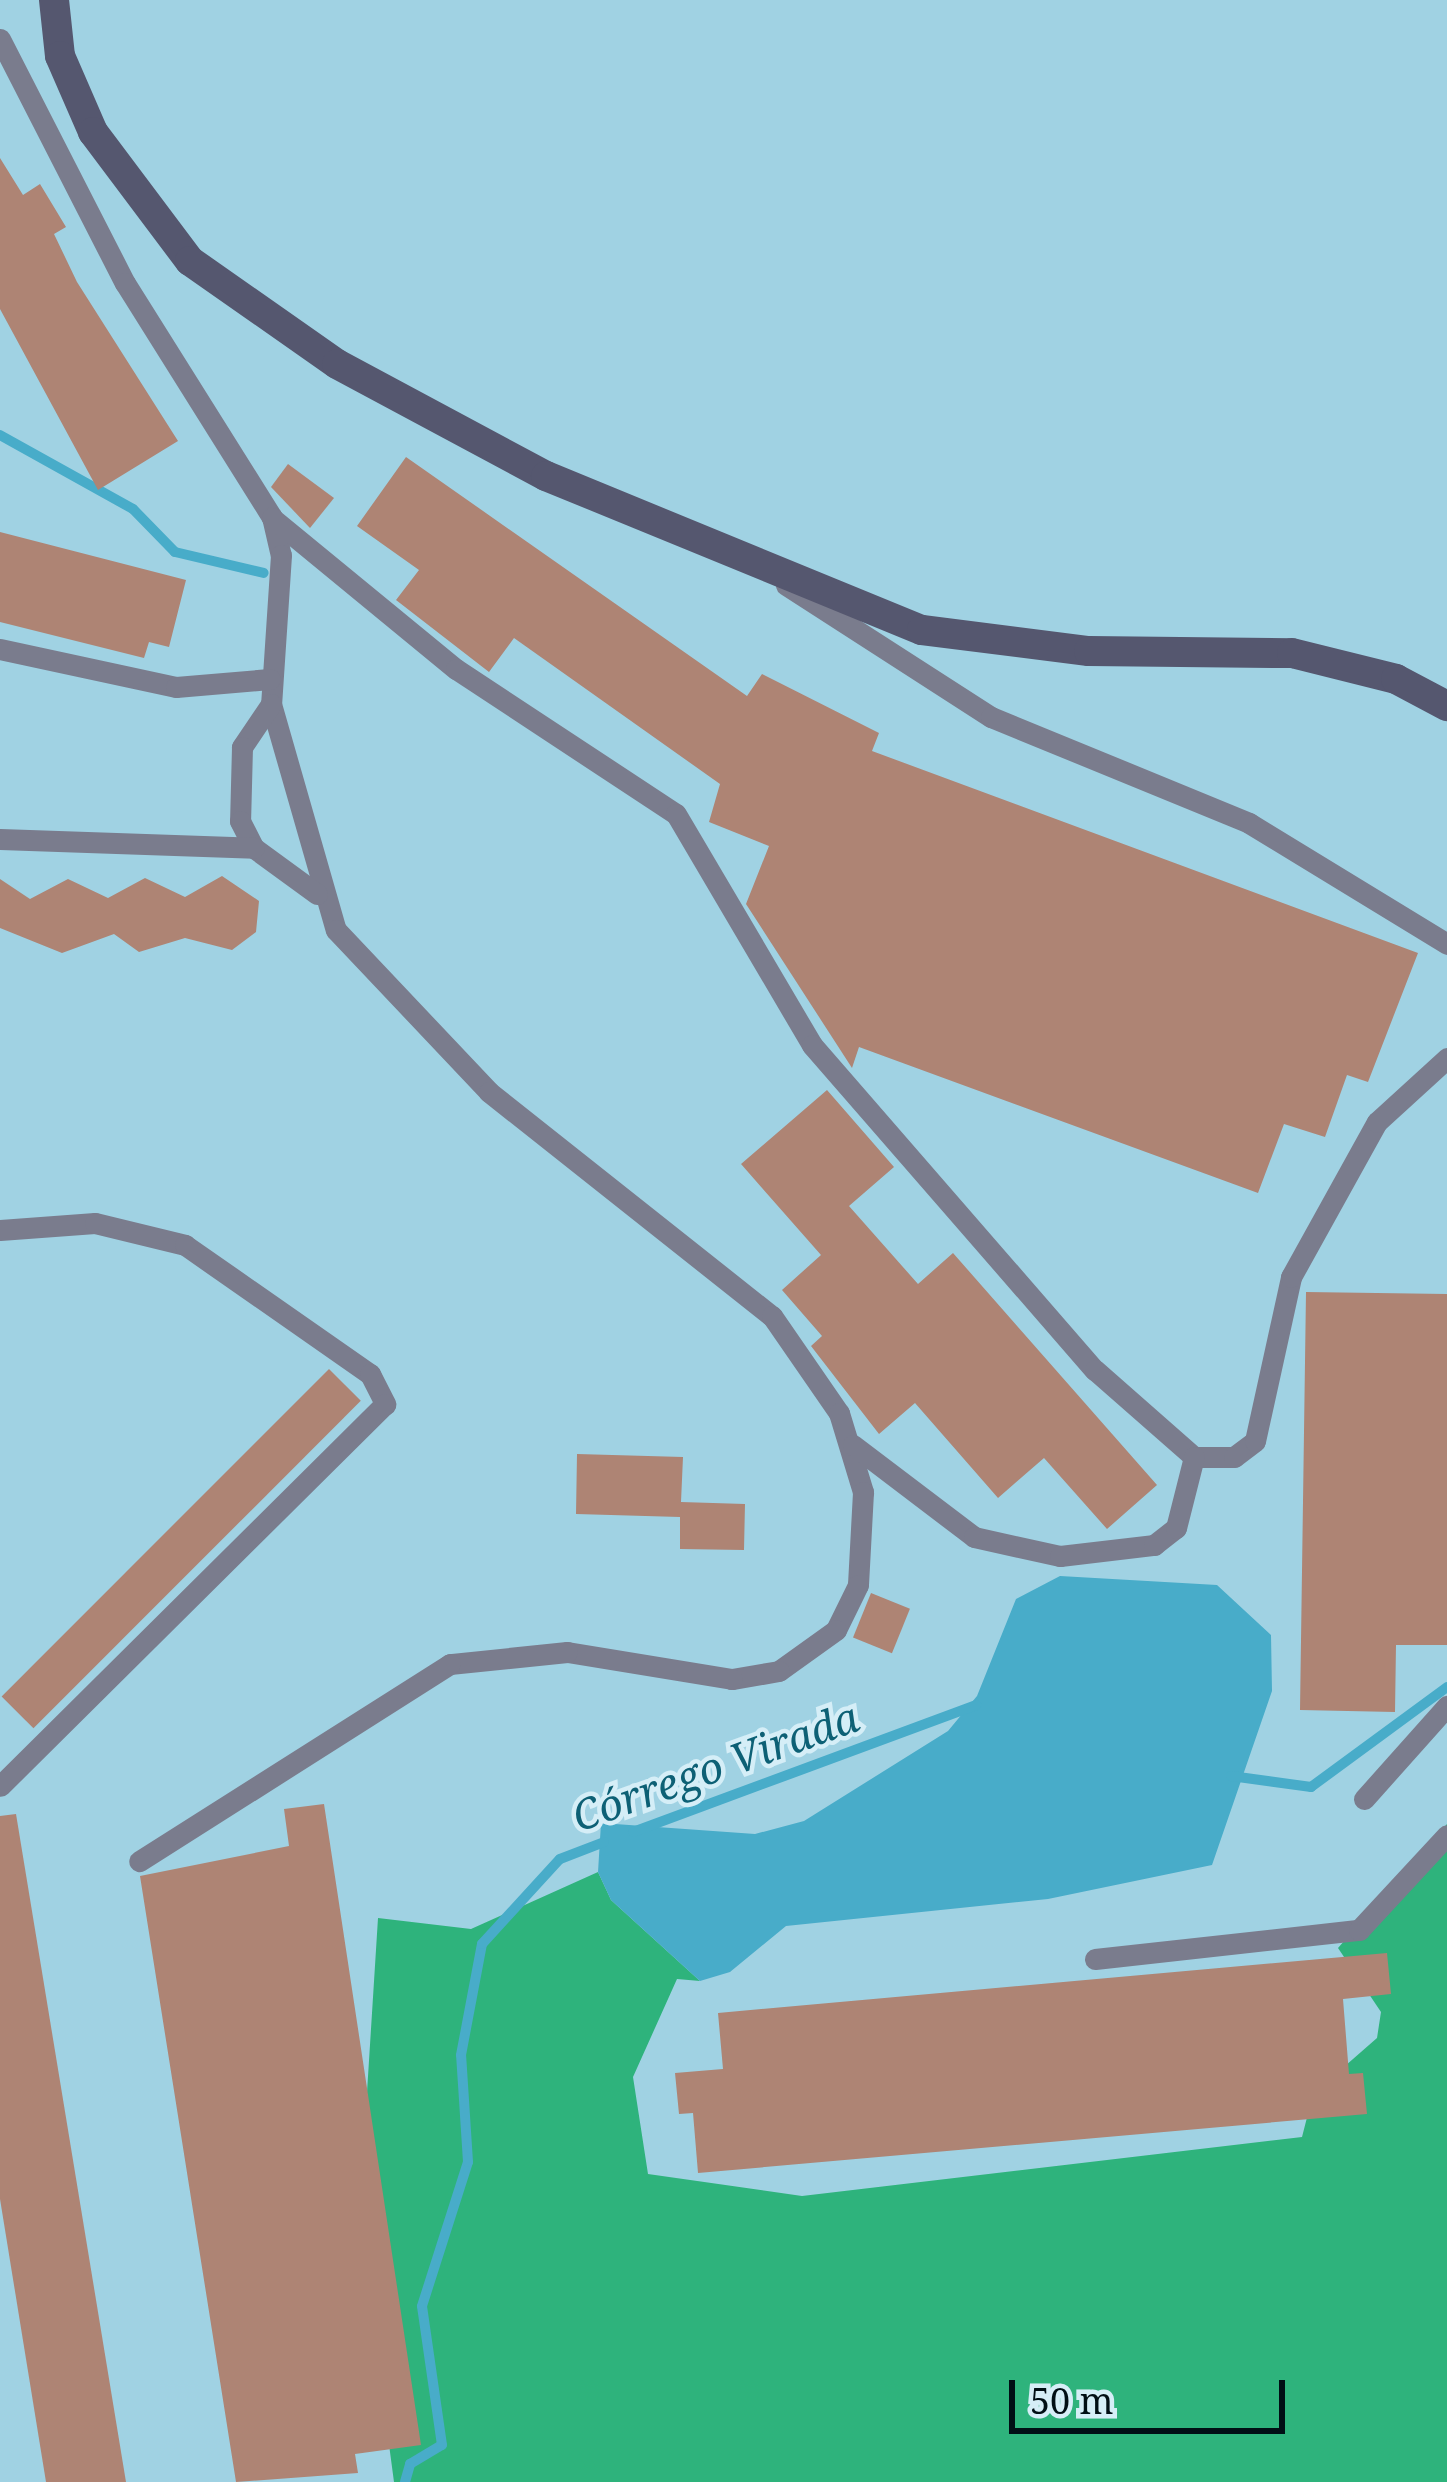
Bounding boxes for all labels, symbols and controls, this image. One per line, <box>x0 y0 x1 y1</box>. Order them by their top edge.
water label: Córrego Virada <box>565 1691 865 1841</box>
scale bar <box>1015 2356 1291 2430</box>
text: 50 m <box>1030 2376 1114 2425</box>

